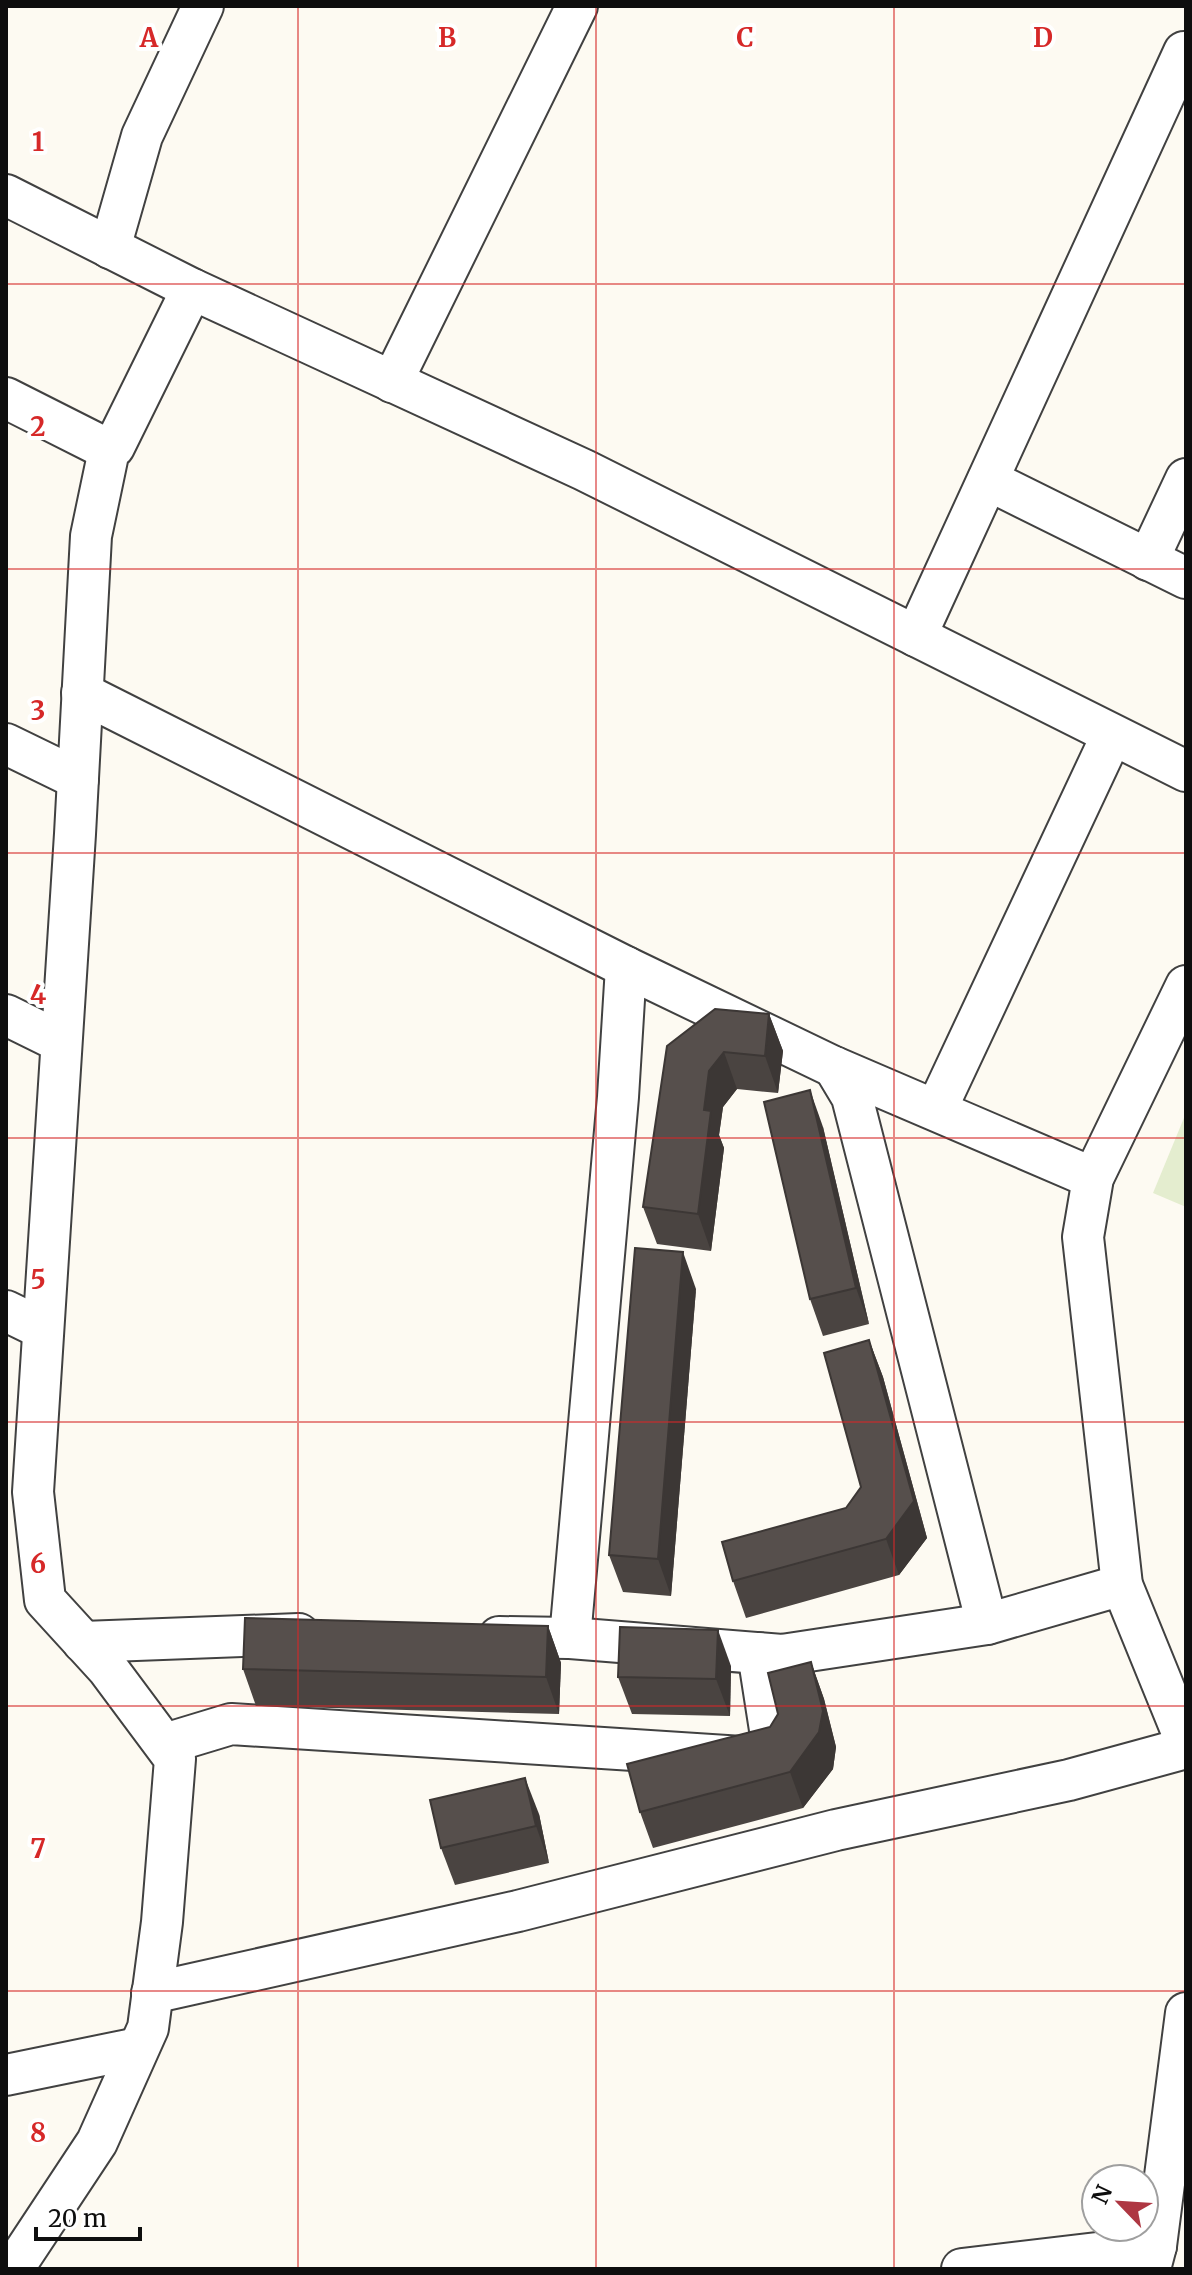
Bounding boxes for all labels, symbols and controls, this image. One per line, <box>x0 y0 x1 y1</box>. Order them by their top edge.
text: A <box>139 21 159 54</box>
text: B <box>438 21 456 54</box>
text: C <box>736 21 754 54</box>
text: D <box>1033 21 1053 54</box>
text: 1 <box>32 125 44 158</box>
text: 2 <box>30 410 46 443</box>
text: 3 <box>31 694 45 727</box>
text: 4 <box>30 978 47 1011</box>
text: 5 <box>30 1263 46 1296</box>
text: 6 <box>30 1547 46 1580</box>
text: 7 <box>30 1832 46 1865</box>
text: 8 <box>30 2116 46 2149</box>
north arrow <box>1080 2163 1160 2243</box>
text: N <box>1086 2180 1118 2208</box>
scale bar <box>36 2191 140 2241</box>
text: 20 m <box>48 2203 107 2234</box>

